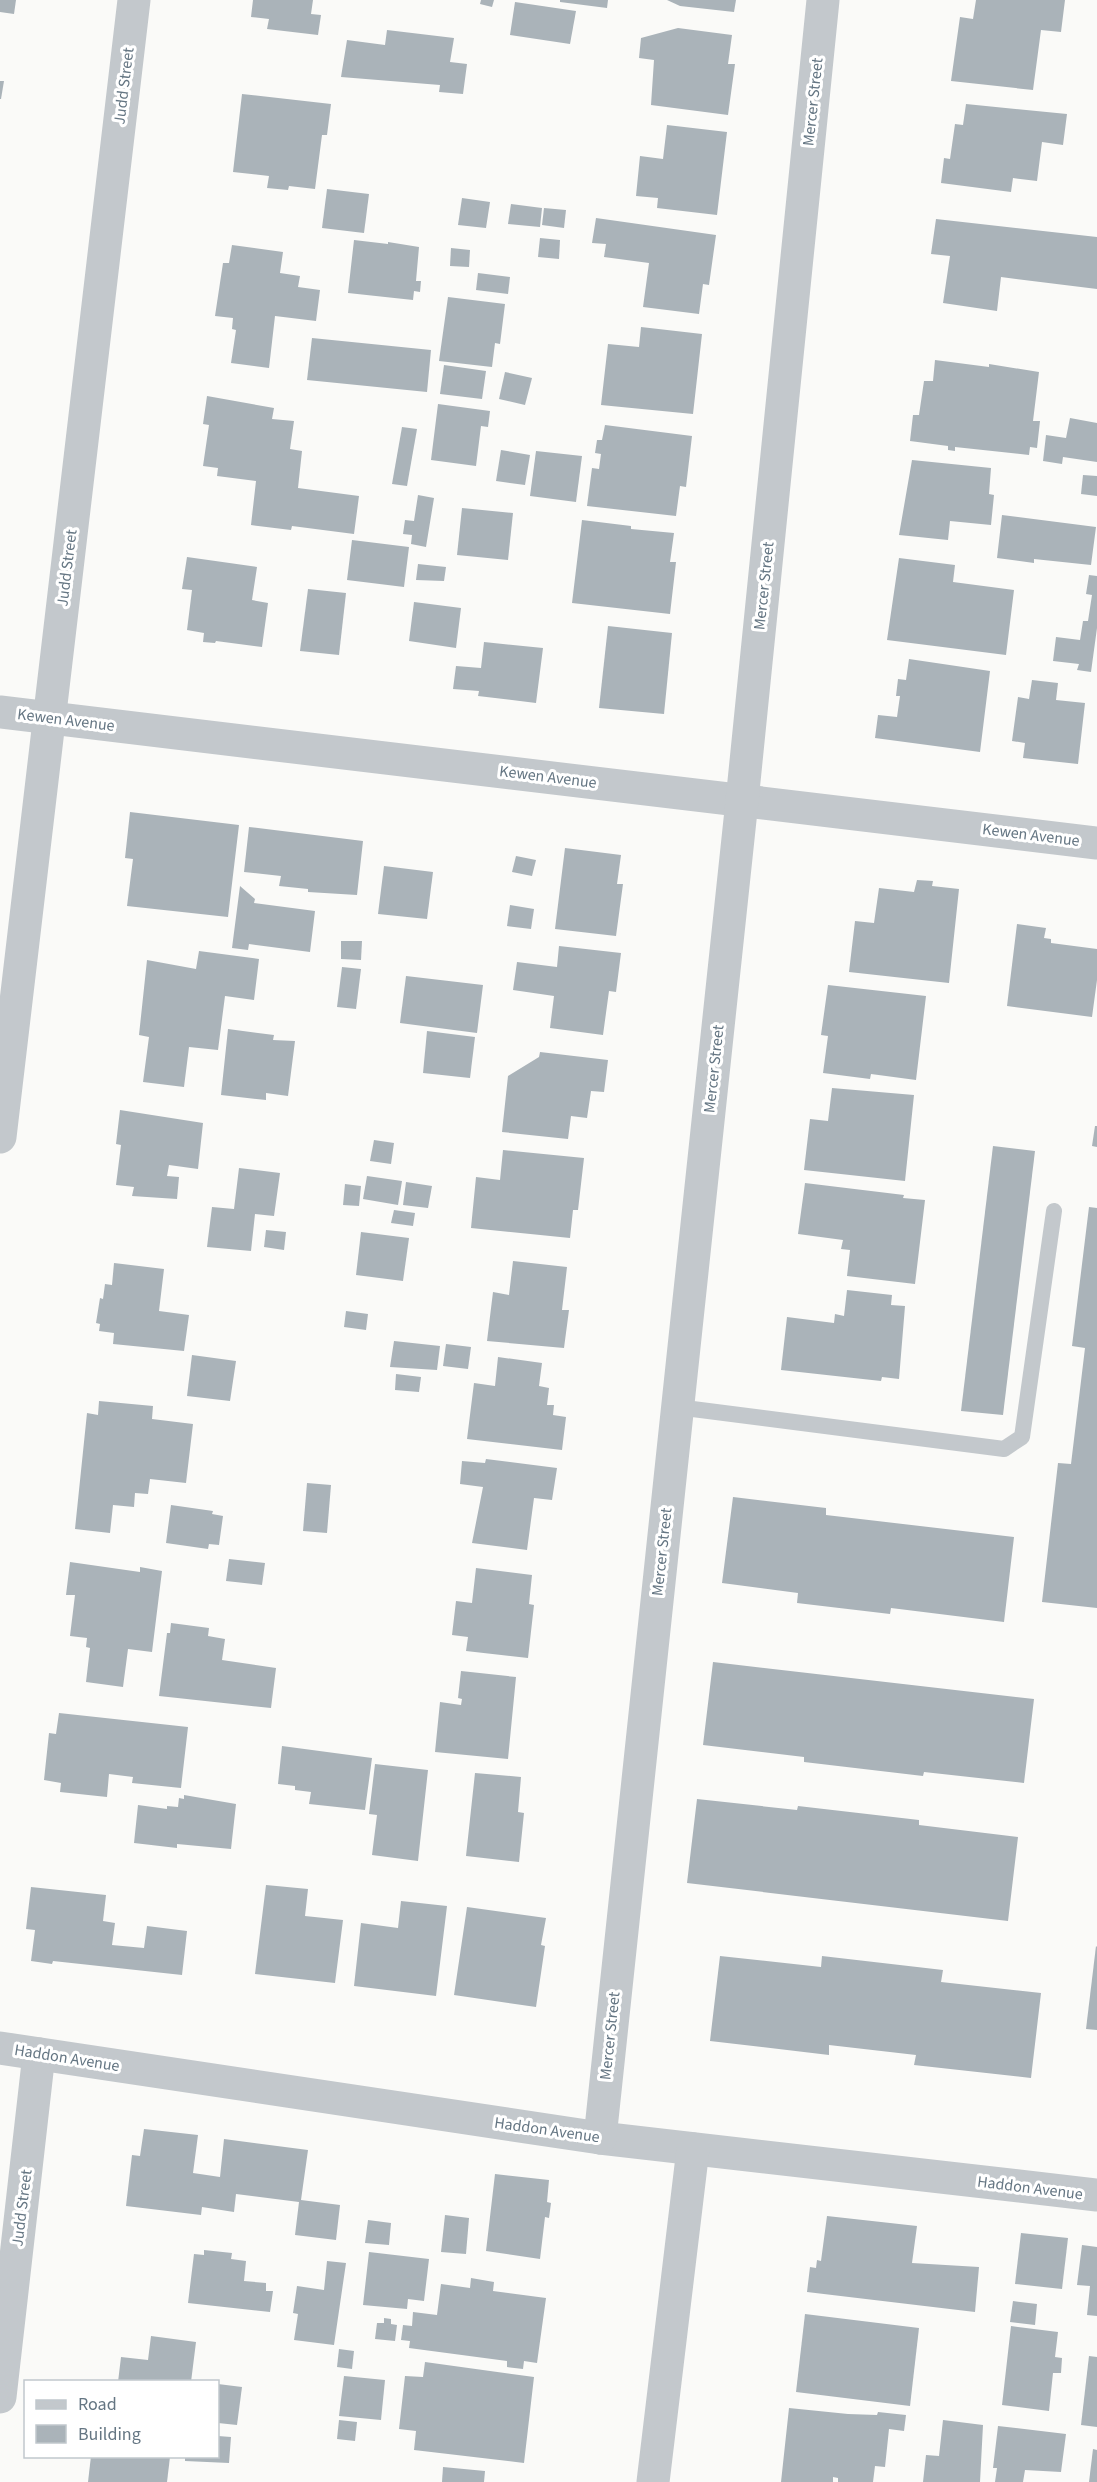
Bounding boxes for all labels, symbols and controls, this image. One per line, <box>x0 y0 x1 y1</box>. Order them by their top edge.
street label: Judd Street <box>108 46 140 126</box>
street label: Mercer Street <box>797 56 829 147</box>
street label: Judd Street <box>51 528 83 608</box>
street label: Mercer Street <box>748 540 780 631</box>
street label: Kewen Avenue <box>16 703 116 737</box>
street label: Kewen Avenue <box>498 760 598 794</box>
street label: Kewen Avenue <box>981 818 1081 852</box>
street label: Mercer Street <box>698 1023 730 1114</box>
street label: Mercer Street <box>646 1506 678 1597</box>
street label: Mercer Street <box>594 1990 626 2081</box>
street label: Haddon Avenue <box>13 2039 121 2077</box>
street label: Haddon Avenue <box>493 2112 601 2148</box>
street label: Judd Street <box>6 2168 38 2248</box>
street label: Haddon Avenue <box>976 2171 1084 2205</box>
legend <box>24 2380 219 2458</box>
text: Road <box>78 2392 117 2417</box>
text: Building <box>78 2422 141 2447</box>

